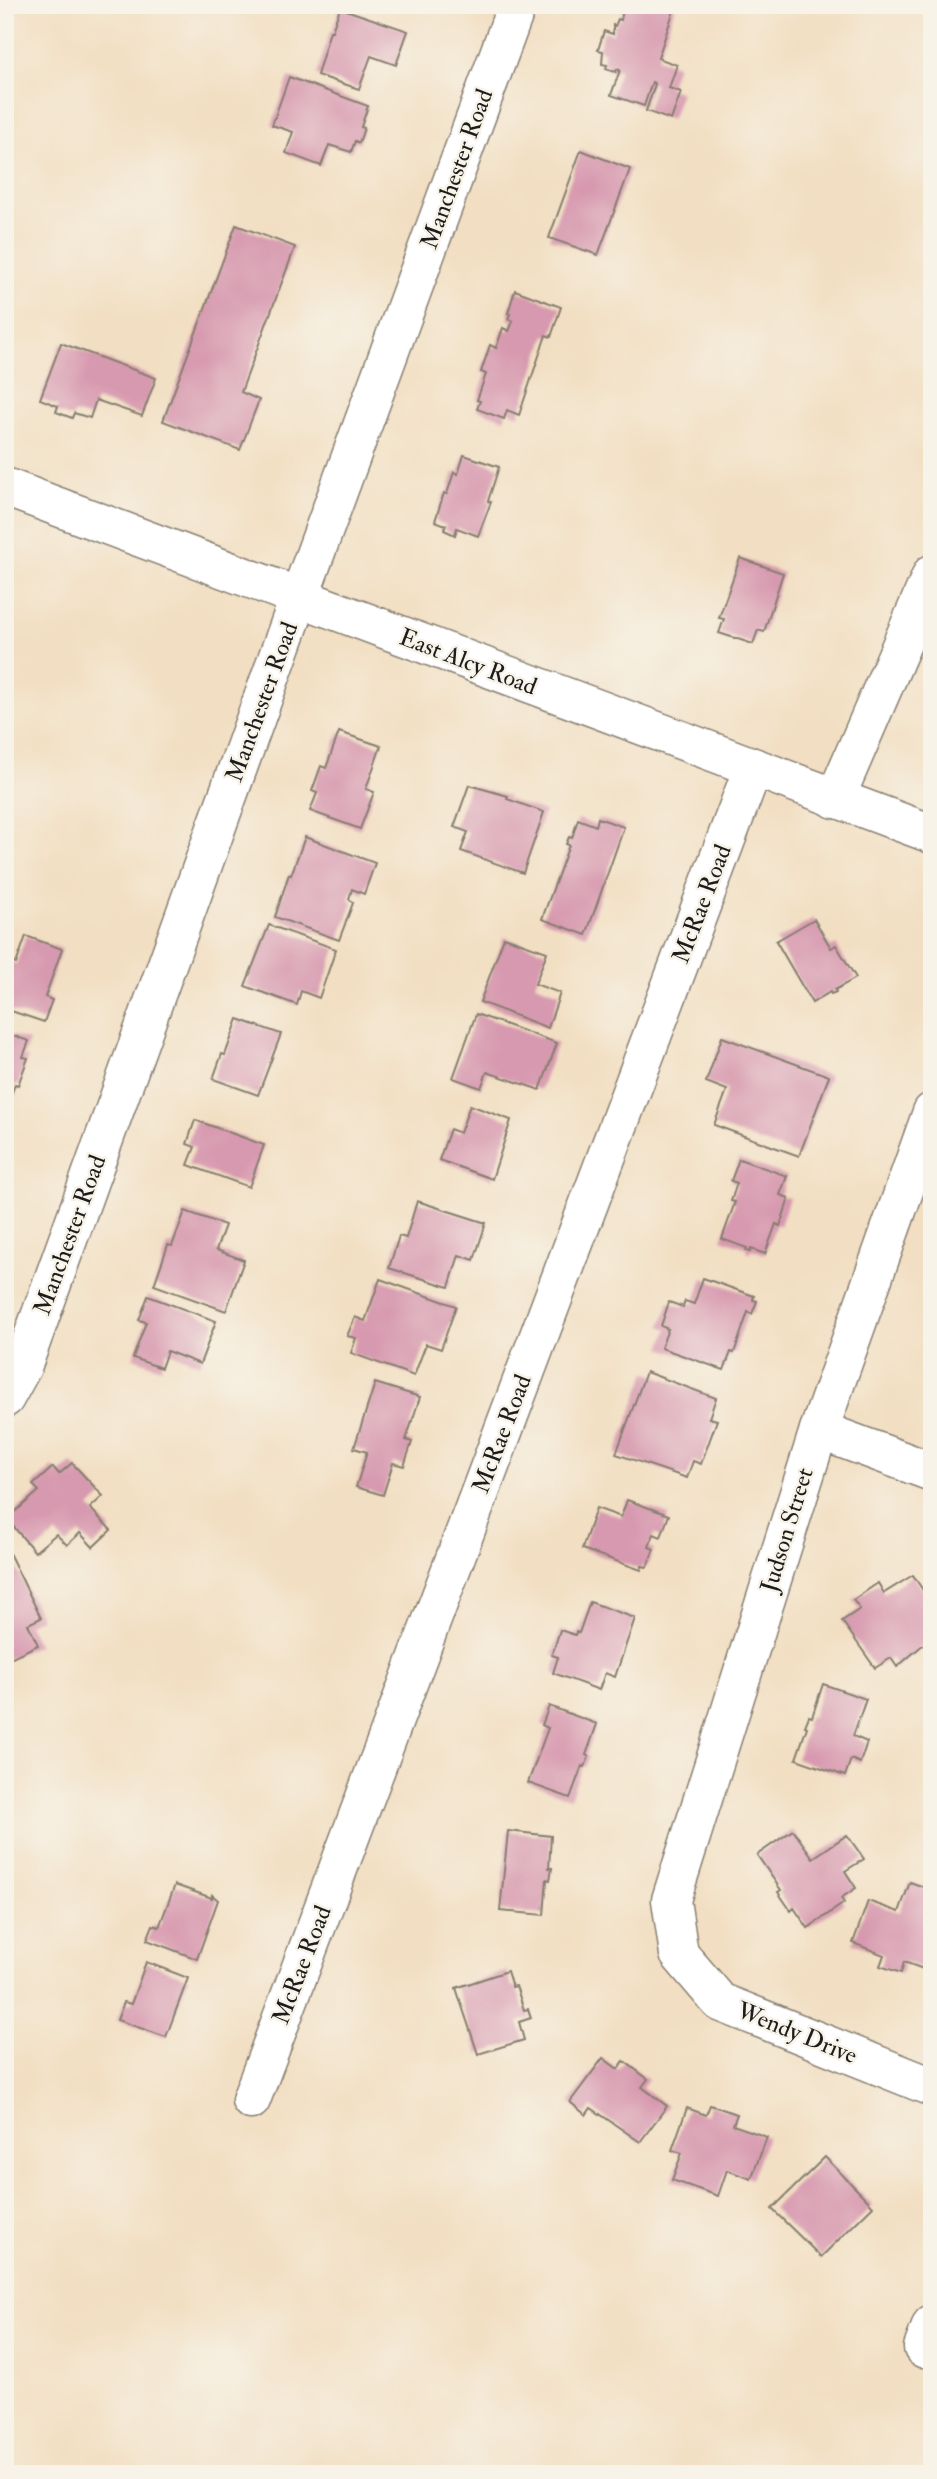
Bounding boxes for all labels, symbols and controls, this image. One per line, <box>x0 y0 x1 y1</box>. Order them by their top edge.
street label: Manchester Road <box>414 85 500 253</box>
street label: Manchester Road <box>219 618 305 786</box>
street label: East Alcy Road <box>395 622 541 703</box>
street label: McRae Road <box>665 840 739 968</box>
street label: Manchester Road <box>27 1151 113 1319</box>
street label: McRae Road <box>465 1370 539 1498</box>
street label: Judson Street <box>753 1464 821 1597</box>
street label: McRae Road <box>265 1901 339 2029</box>
street label: Wendy Drive <box>731 1994 862 2071</box>

